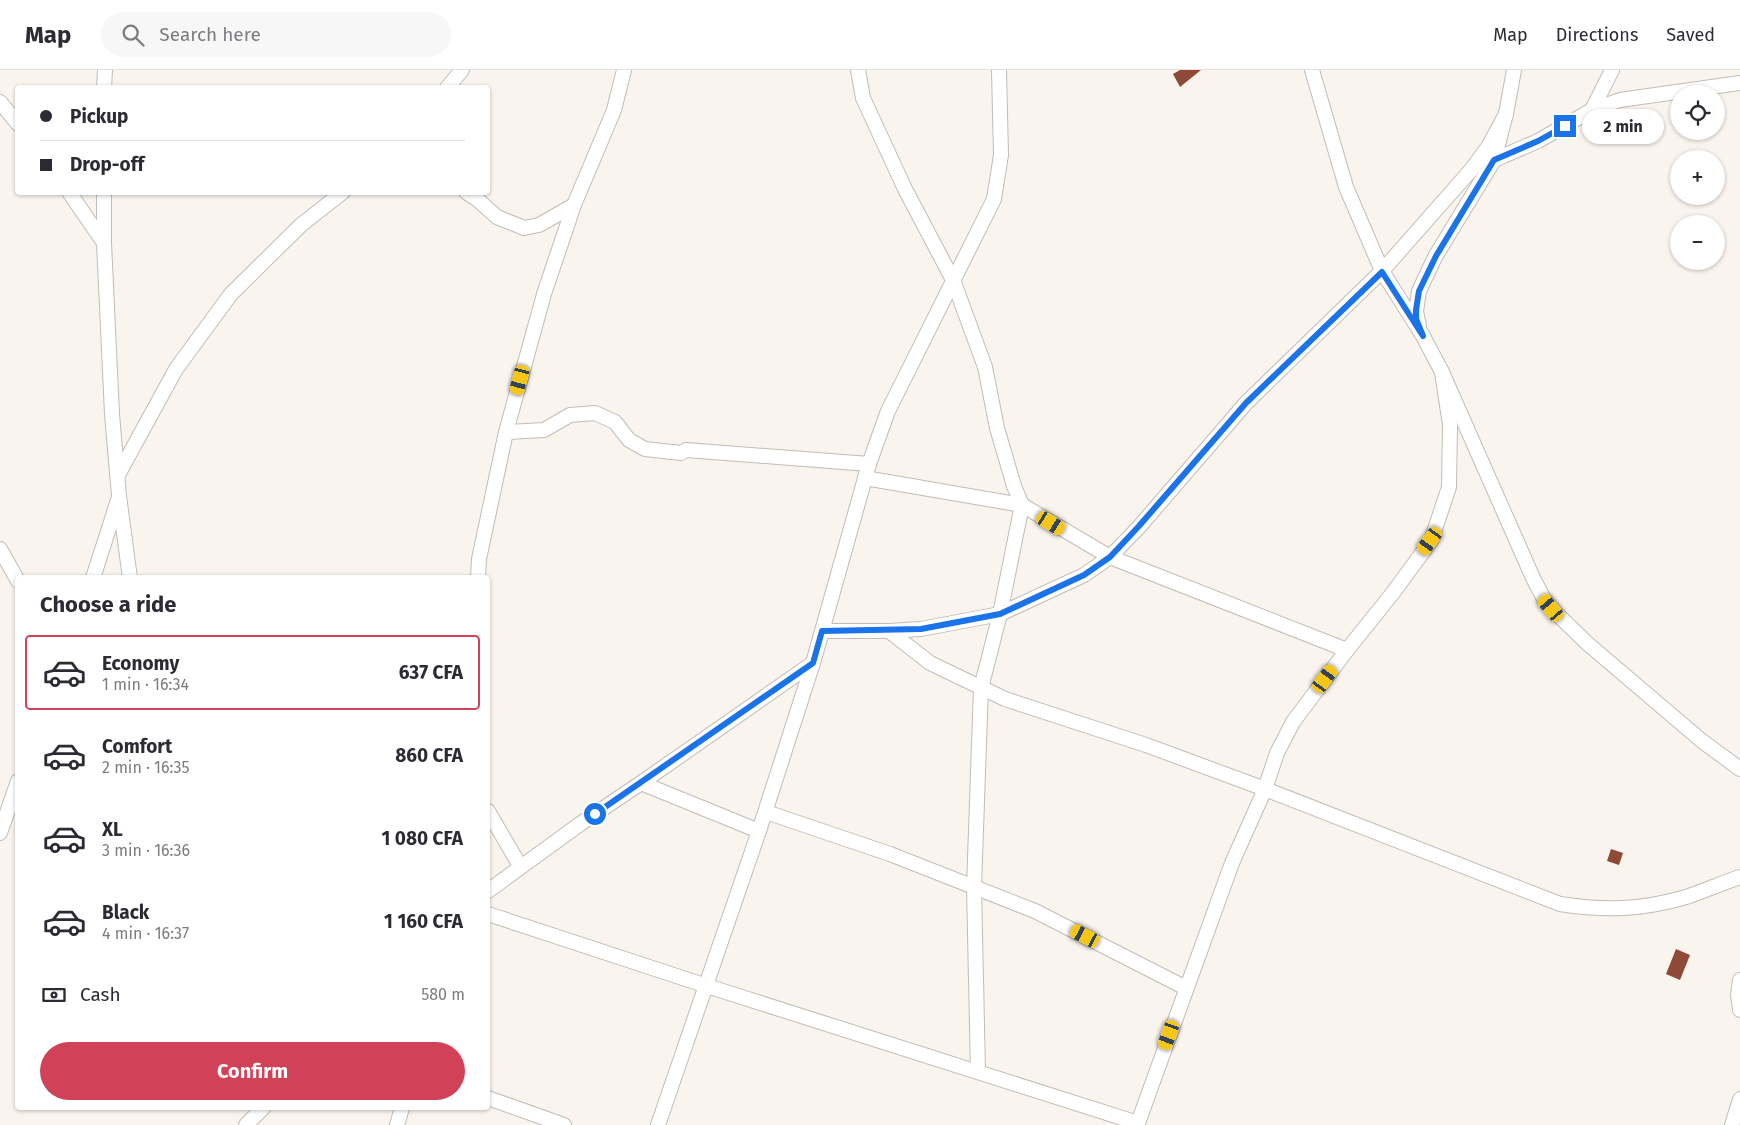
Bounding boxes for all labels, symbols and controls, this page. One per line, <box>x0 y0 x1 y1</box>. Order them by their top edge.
search box <box>101 12 451 57</box>
text: Map <box>25 21 71 49</box>
icon: search <box>119 21 147 49</box>
text: Search here <box>159 23 261 46</box>
text: Map <box>1493 24 1528 46</box>
text: Directions <box>1556 24 1638 46</box>
text: Saved <box>1666 24 1715 46</box>
map controls <box>1670 85 1725 270</box>
button: locate <box>1670 85 1725 140</box>
text: Pickup <box>70 105 128 128</box>
callout: 2 min <box>1582 108 1665 144</box>
route end <box>1554 115 1576 137</box>
text: 2 min <box>1603 117 1643 136</box>
button: + <box>1670 150 1725 205</box>
text: Drop-off <box>70 153 144 176</box>
button: − <box>1670 215 1725 270</box>
car <box>508 364 531 396</box>
car <box>1034 509 1067 537</box>
car <box>1415 524 1444 558</box>
text: Choose a ride <box>40 591 176 618</box>
car <box>1535 592 1566 624</box>
icon: car <box>42 650 87 695</box>
text: Economy <box>102 652 179 675</box>
text: 637 CFA <box>399 661 463 684</box>
car <box>1310 662 1339 696</box>
text: 1 min · 16:34 <box>102 675 189 694</box>
icon: car <box>42 733 87 778</box>
text: Comfort <box>102 735 172 758</box>
text: 860 CFA <box>395 744 463 767</box>
text: 2 min · 16:35 <box>102 758 190 777</box>
route start <box>584 803 606 825</box>
icon: car <box>42 816 87 861</box>
text: XL <box>102 818 123 841</box>
text: 1 080 CFA <box>381 827 463 850</box>
text: 3 min · 16:36 <box>102 841 190 860</box>
icon: car <box>42 899 87 944</box>
text: Black <box>102 901 149 924</box>
text: 1 160 CFA <box>384 910 463 933</box>
car <box>1068 923 1101 949</box>
text: 4 min · 16:37 <box>102 924 189 943</box>
icon: cash <box>40 981 68 1009</box>
text: Cash <box>80 983 121 1006</box>
text: 580 m <box>421 985 465 1004</box>
car <box>1156 1018 1181 1052</box>
button: Confirm <box>40 1042 465 1100</box>

